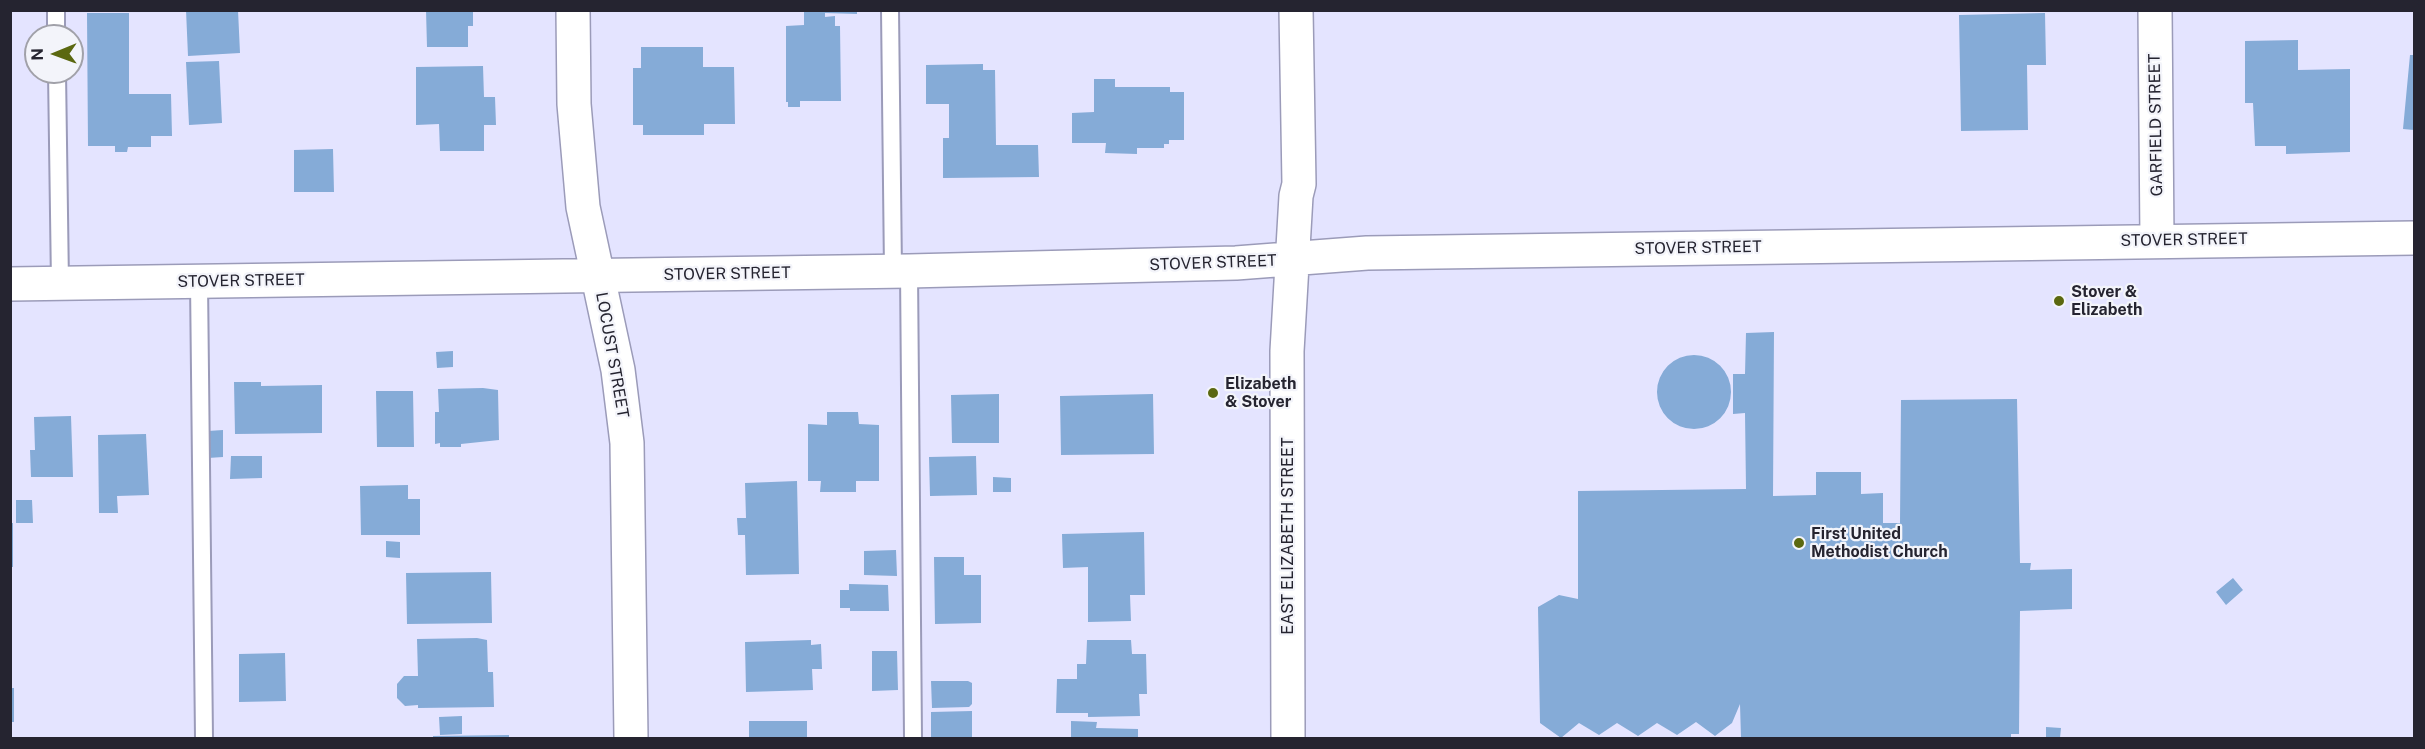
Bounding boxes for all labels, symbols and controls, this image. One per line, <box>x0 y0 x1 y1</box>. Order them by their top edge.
north arrow <box>24 24 84 84</box>
text: N <box>28 48 47 61</box>
street label: GARFIELD STREET <box>2145 53 2167 197</box>
street label: STOVER STREET <box>2120 229 2248 251</box>
street label: STOVER STREET <box>1634 237 1762 259</box>
street label: STOVER STREET <box>1149 251 1277 275</box>
street label: STOVER STREET <box>663 263 791 285</box>
street label: STOVER STREET <box>177 270 305 292</box>
place label: Stover & Elizabeth <box>2071 282 2143 320</box>
street label: LOCUST STREET <box>592 291 632 419</box>
marker: Stover & Elizabeth <box>2052 294 2066 308</box>
place label: Elizabeth & Stover <box>1225 374 1297 412</box>
marker: Elizabeth & Stover <box>1206 386 1220 400</box>
street label: EAST ELIZABETH STREET <box>1278 437 1298 635</box>
place label: First United Methodist Church <box>1811 524 1948 562</box>
marker: First United Methodist Church <box>1792 536 1806 550</box>

